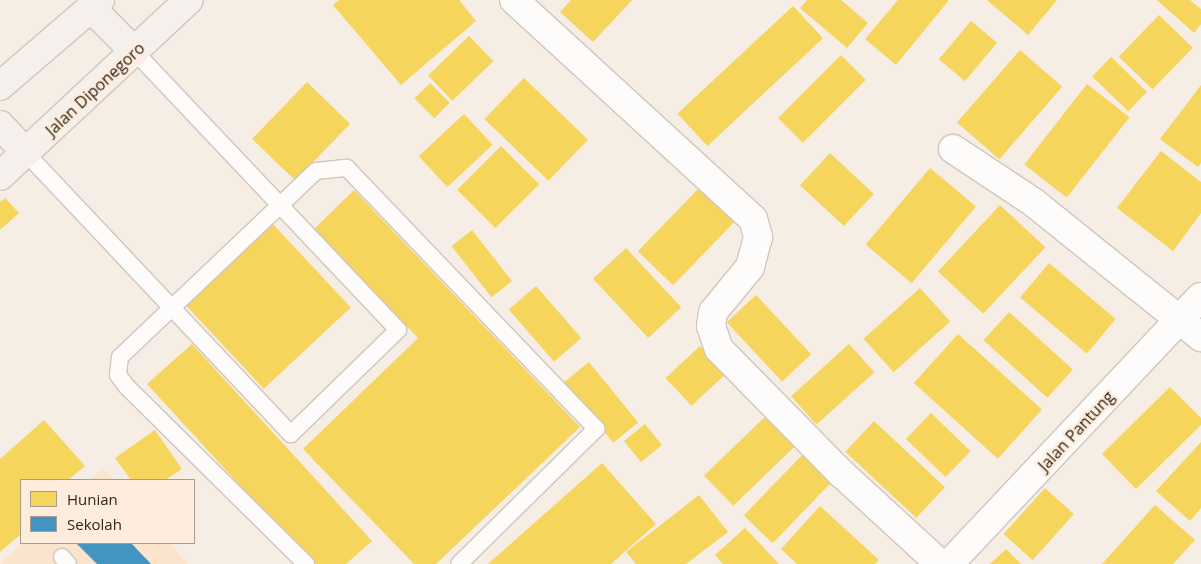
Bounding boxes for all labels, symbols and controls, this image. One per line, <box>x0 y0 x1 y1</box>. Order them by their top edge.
street label: Jalan Diponegoro <box>41 38 149 140</box>
street label: Jalan Pantung <box>1034 387 1118 475</box>
legend <box>20 479 195 544</box>
text: Hunian <box>67 489 118 509</box>
text: Sekolah <box>67 514 122 534</box>

